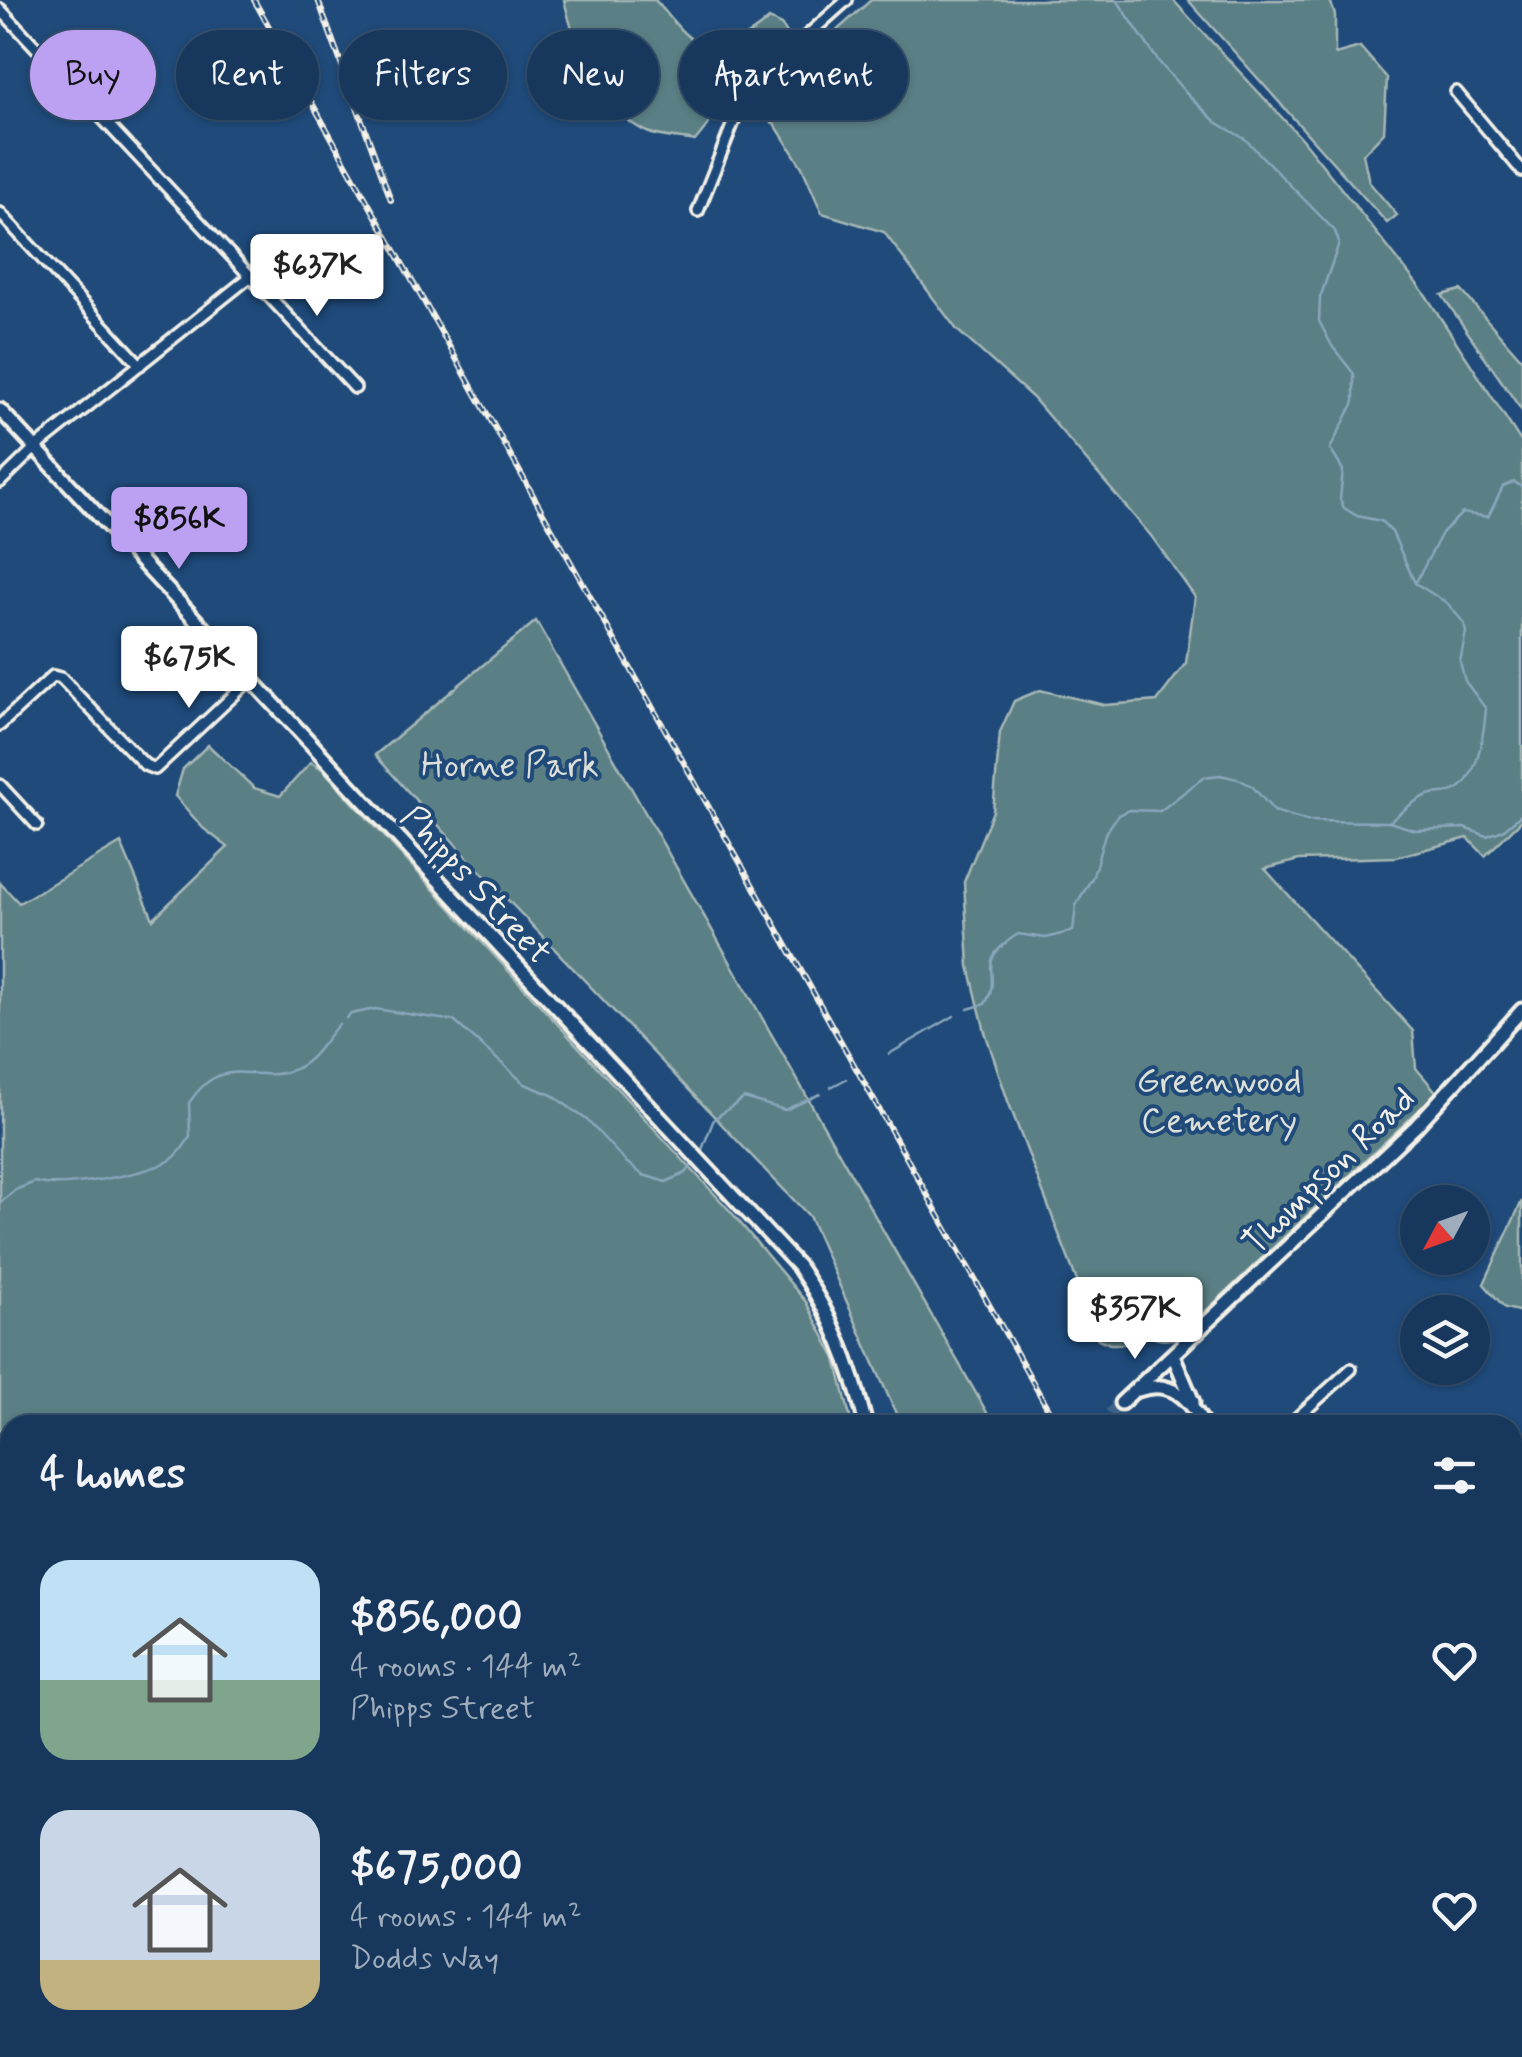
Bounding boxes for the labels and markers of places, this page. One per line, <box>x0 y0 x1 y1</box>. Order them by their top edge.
pin: $637K <box>247 234 387 319</box>
pin: $856K <box>109 487 249 572</box>
pin: $675K <box>119 626 259 711</box>
pin: $357K <box>1065 1277 1205 1362</box>

